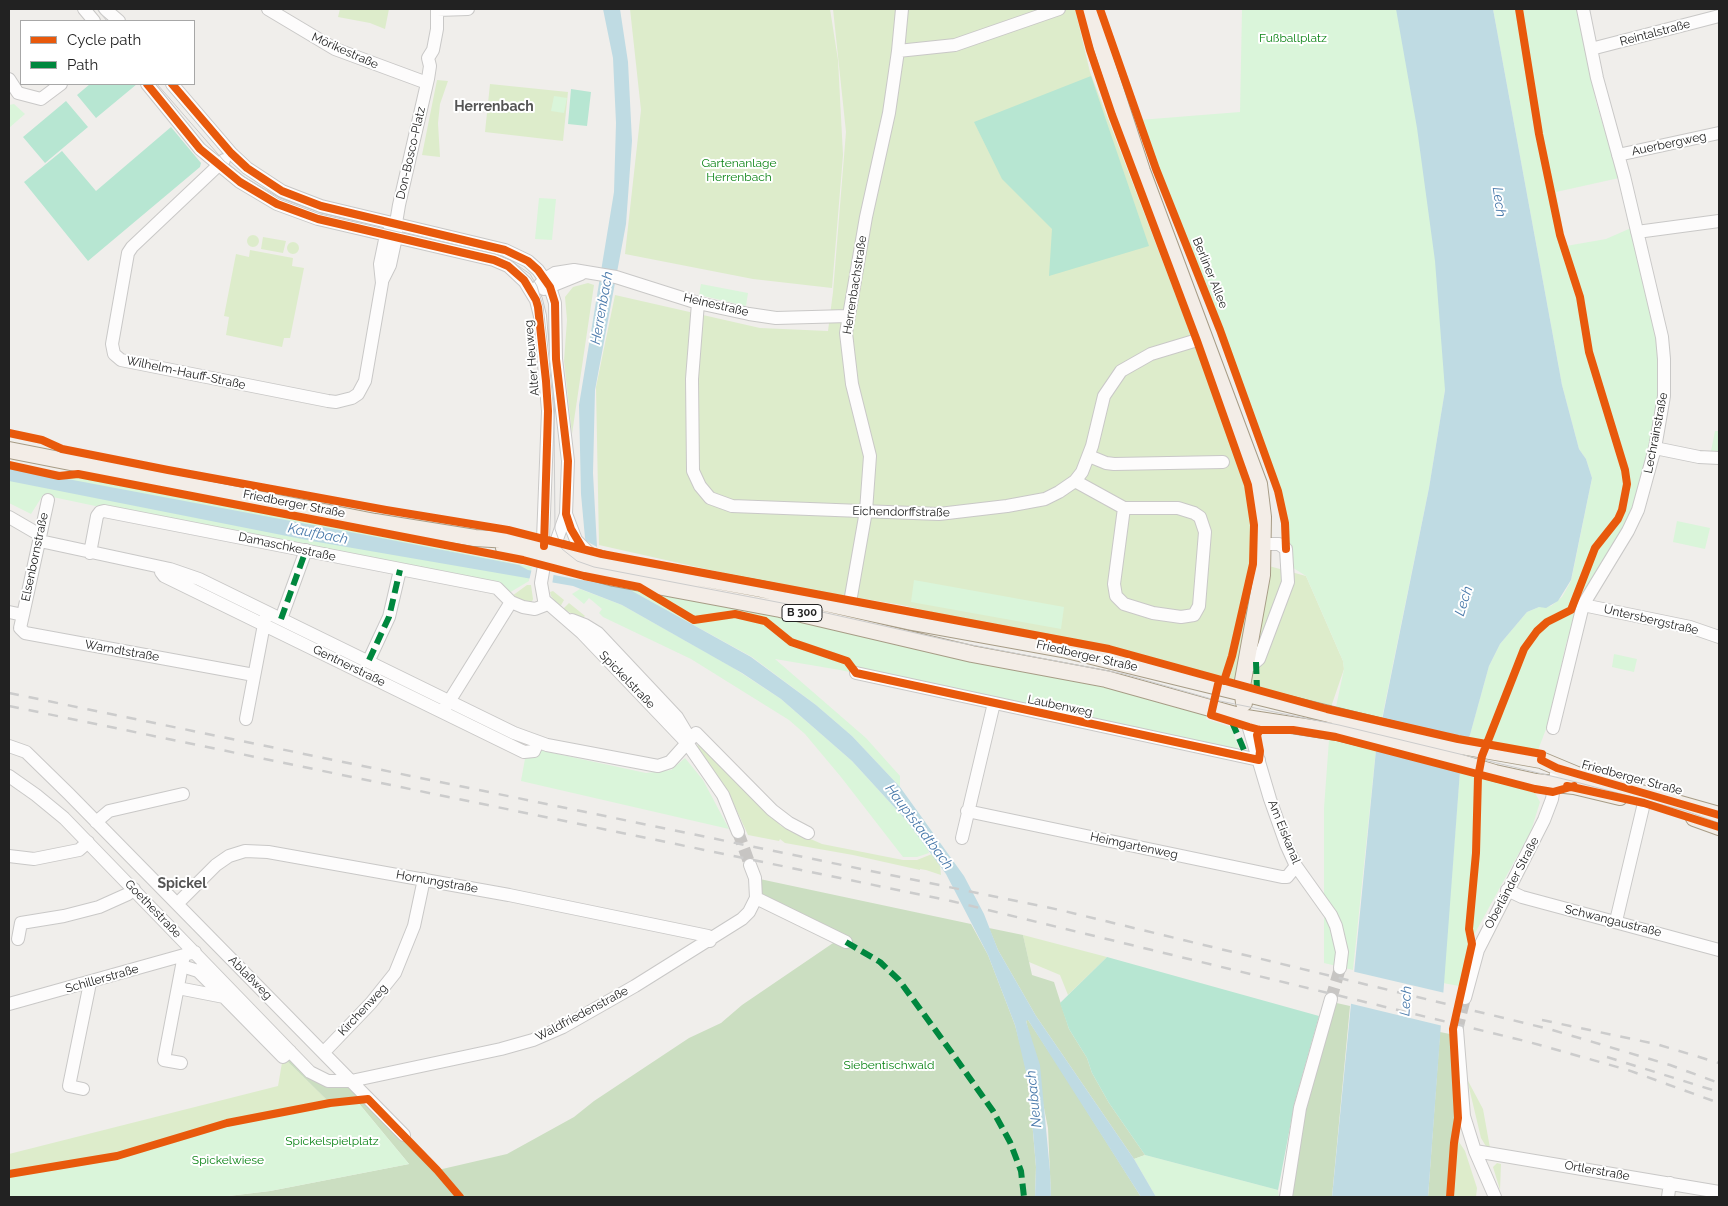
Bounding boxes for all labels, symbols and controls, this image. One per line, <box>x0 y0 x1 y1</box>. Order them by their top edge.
street label: Reintalstraße <box>1618 17 1692 49</box>
legend <box>20 20 195 85</box>
street label: Mörikestraße <box>309 30 381 72</box>
text: Cycle path <box>67 31 141 49</box>
park label: Fußballplatz <box>1259 31 1327 45</box>
text: Path <box>67 56 98 74</box>
district label: Herrenbach <box>454 99 534 115</box>
street label: Don-Bosco-Platz <box>393 105 429 201</box>
street label: Auerbergweg <box>1630 129 1708 159</box>
park label: Gartenanlage Herrenbach <box>701 156 777 184</box>
water label: Lech <box>1489 186 1509 218</box>
street label: Herrenbachstraße <box>840 235 870 335</box>
street label: Berliner Allee <box>1189 235 1231 311</box>
water label: Herrenbach <box>587 270 617 346</box>
street label: Heinestraße <box>682 290 750 320</box>
street label: Alter Heuweg <box>521 319 543 397</box>
street label: Wilhelm-Hauff-Straße <box>125 353 247 393</box>
street label: Lechrainstraße <box>1641 391 1671 475</box>
street label: Friedberger Straße <box>242 487 346 521</box>
street label: Eichendorffstraße <box>852 504 950 520</box>
street label: Elsenbornstraße <box>19 511 51 603</box>
water label: Kaufbach <box>287 520 349 548</box>
street label: Damaschkestraße <box>237 530 337 564</box>
water label: Lech <box>1452 584 1476 618</box>
street label: Untersbergstraße <box>1602 602 1700 638</box>
road number: B 300 <box>782 604 822 622</box>
street label: Warndtstraße <box>84 637 160 665</box>
street label: Friedberger Straße <box>1035 637 1139 675</box>
street label: Gentnerstraße <box>310 642 388 690</box>
street label: Spickelstraße <box>596 648 658 712</box>
street label: Laubenweg <box>1026 692 1094 720</box>
street label: Friedberger Straße <box>1580 758 1684 798</box>
water label: Hauptstadtbach <box>881 781 957 873</box>
street label: Am Eiskanal <box>1265 798 1303 866</box>
street label: Heimgartenweg <box>1089 830 1179 862</box>
street label: Oberländer Straße <box>1482 835 1542 931</box>
street label: Hornungstraße <box>395 868 479 896</box>
district label: Spickel <box>157 876 207 892</box>
street label: Goethestraße <box>122 877 184 941</box>
street label: Schwangaustraße <box>1563 902 1663 940</box>
street label: Ablaßweg <box>225 953 275 1003</box>
street label: Schillerstraße <box>64 962 140 996</box>
street label: Kirchenweg <box>335 981 391 1039</box>
street label: Waldfriedenstraße <box>533 984 631 1044</box>
water label: Lech <box>1397 985 1415 1017</box>
park label: Siebentischwald <box>843 1058 935 1072</box>
water label: Neubach <box>1023 1070 1045 1128</box>
park label: Spickelspielplatz <box>285 1134 379 1148</box>
park label: Spickelwiese <box>192 1153 264 1167</box>
street label: Ortlerstraße <box>1563 1158 1631 1184</box>

